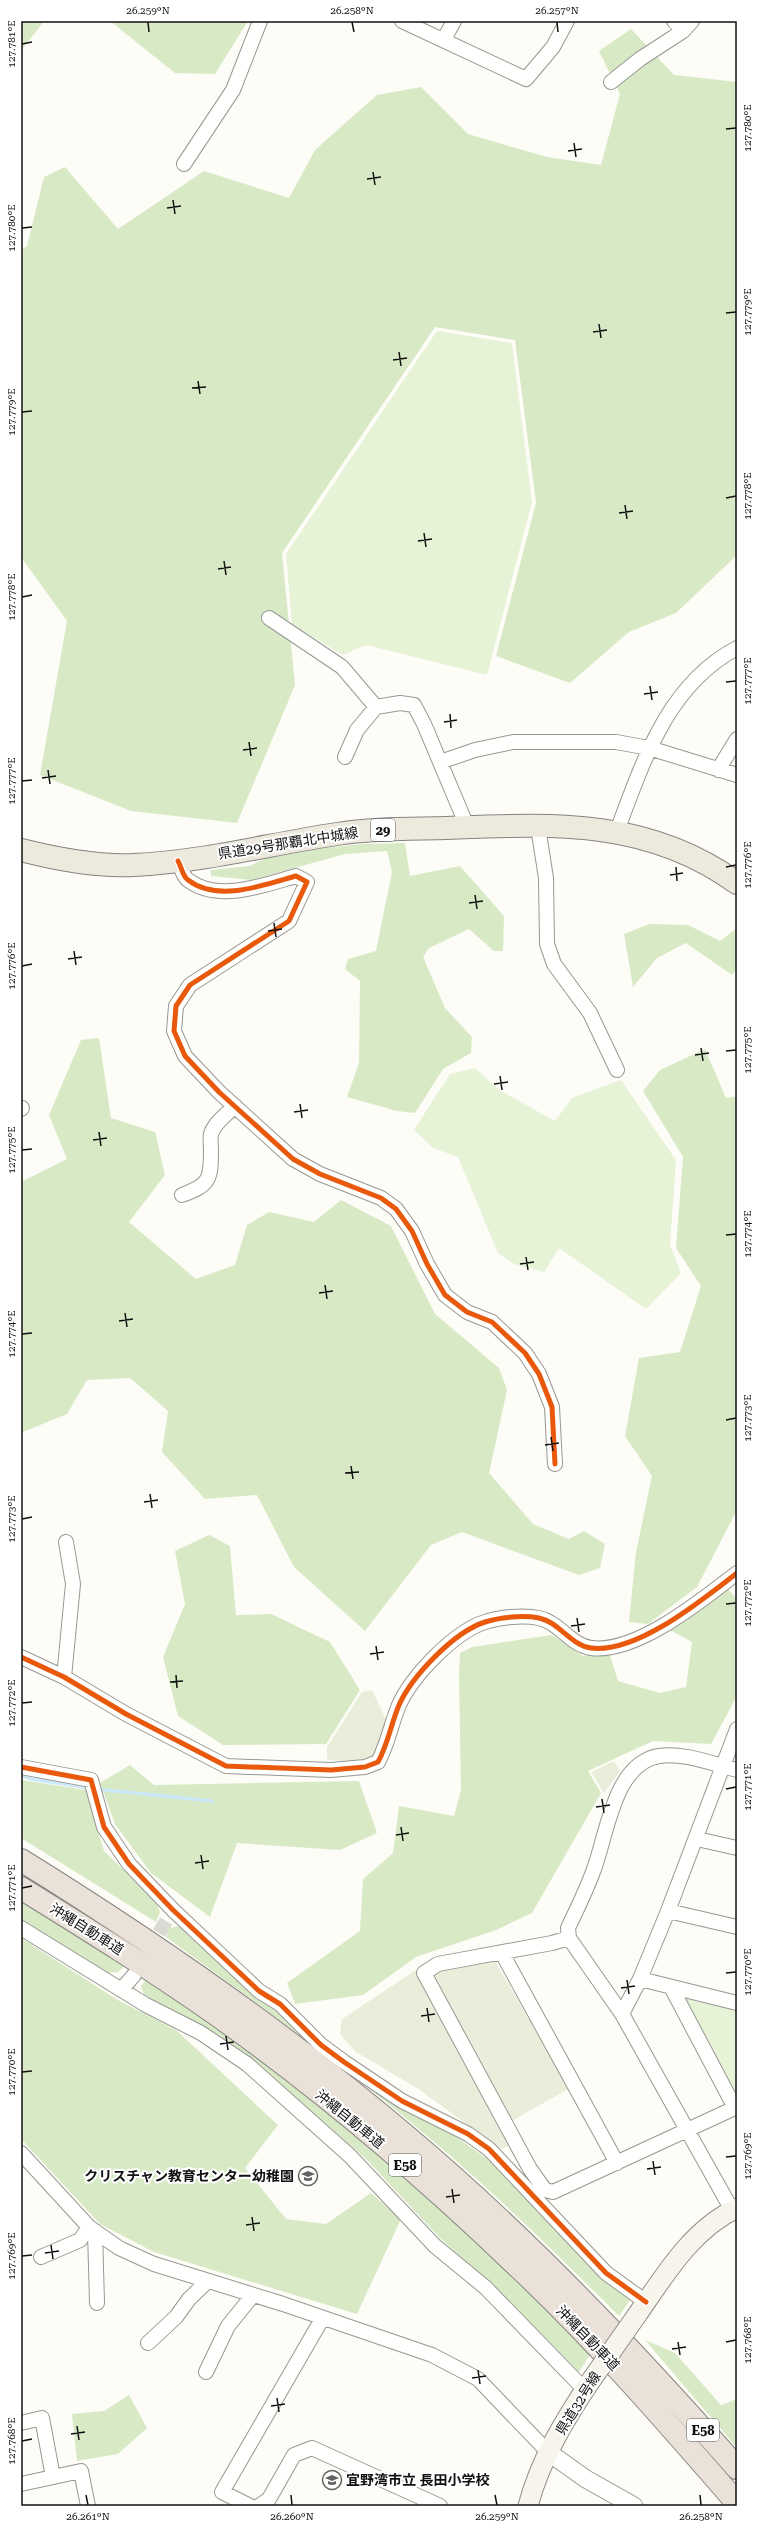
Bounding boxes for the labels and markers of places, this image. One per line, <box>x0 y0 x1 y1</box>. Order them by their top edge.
school or university icon: クリスチャン教育センター幼稚園 <box>297 2165 319 2187</box>
place label: クリスチャン教育センター幼稚園 <box>84 2168 294 2184</box>
school or university icon: 宜野湾市立 長田小学校 <box>321 2469 343 2491</box>
place label: 宜野湾市立 長田小学校 <box>346 2472 490 2488</box>

